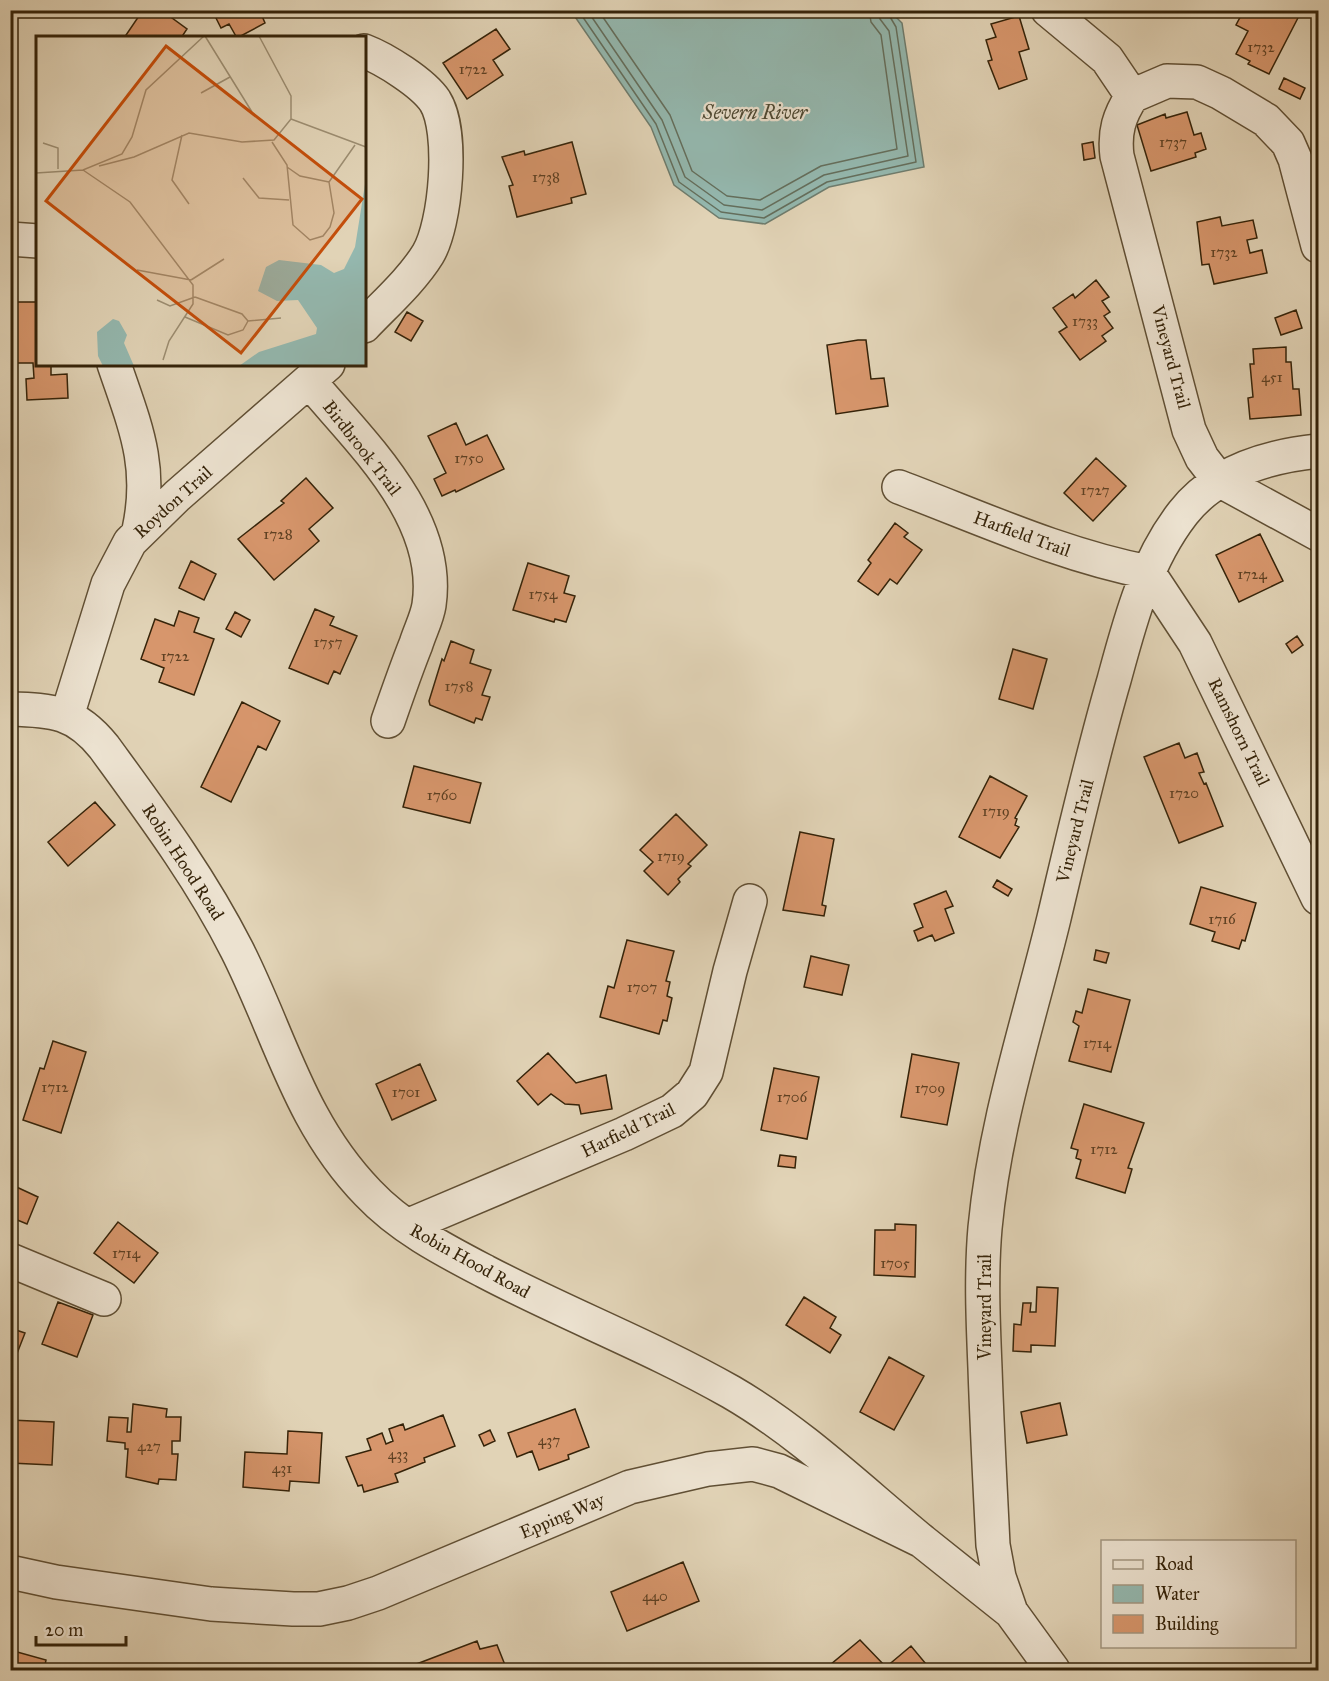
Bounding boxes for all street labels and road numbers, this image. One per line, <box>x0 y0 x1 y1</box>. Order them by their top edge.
street label: Vineyard Trail <box>1146 302 1195 411</box>
street label: Birdbrook Trail <box>318 396 406 500</box>
street label: Roydon Trail <box>129 461 217 543</box>
street label: Harfield Trail <box>970 506 1074 562</box>
street label: Ramshorn Trail <box>1203 674 1275 790</box>
street label: Vineyard Trail <box>1051 777 1099 886</box>
street label: Robin Hood Road <box>137 800 229 924</box>
street label: Harfield Trail <box>577 1098 679 1162</box>
street label: Robin Hood Road <box>406 1219 534 1303</box>
street label: Vineyard Trail <box>974 1254 996 1361</box>
street label: Epping Way <box>516 1488 609 1545</box>

